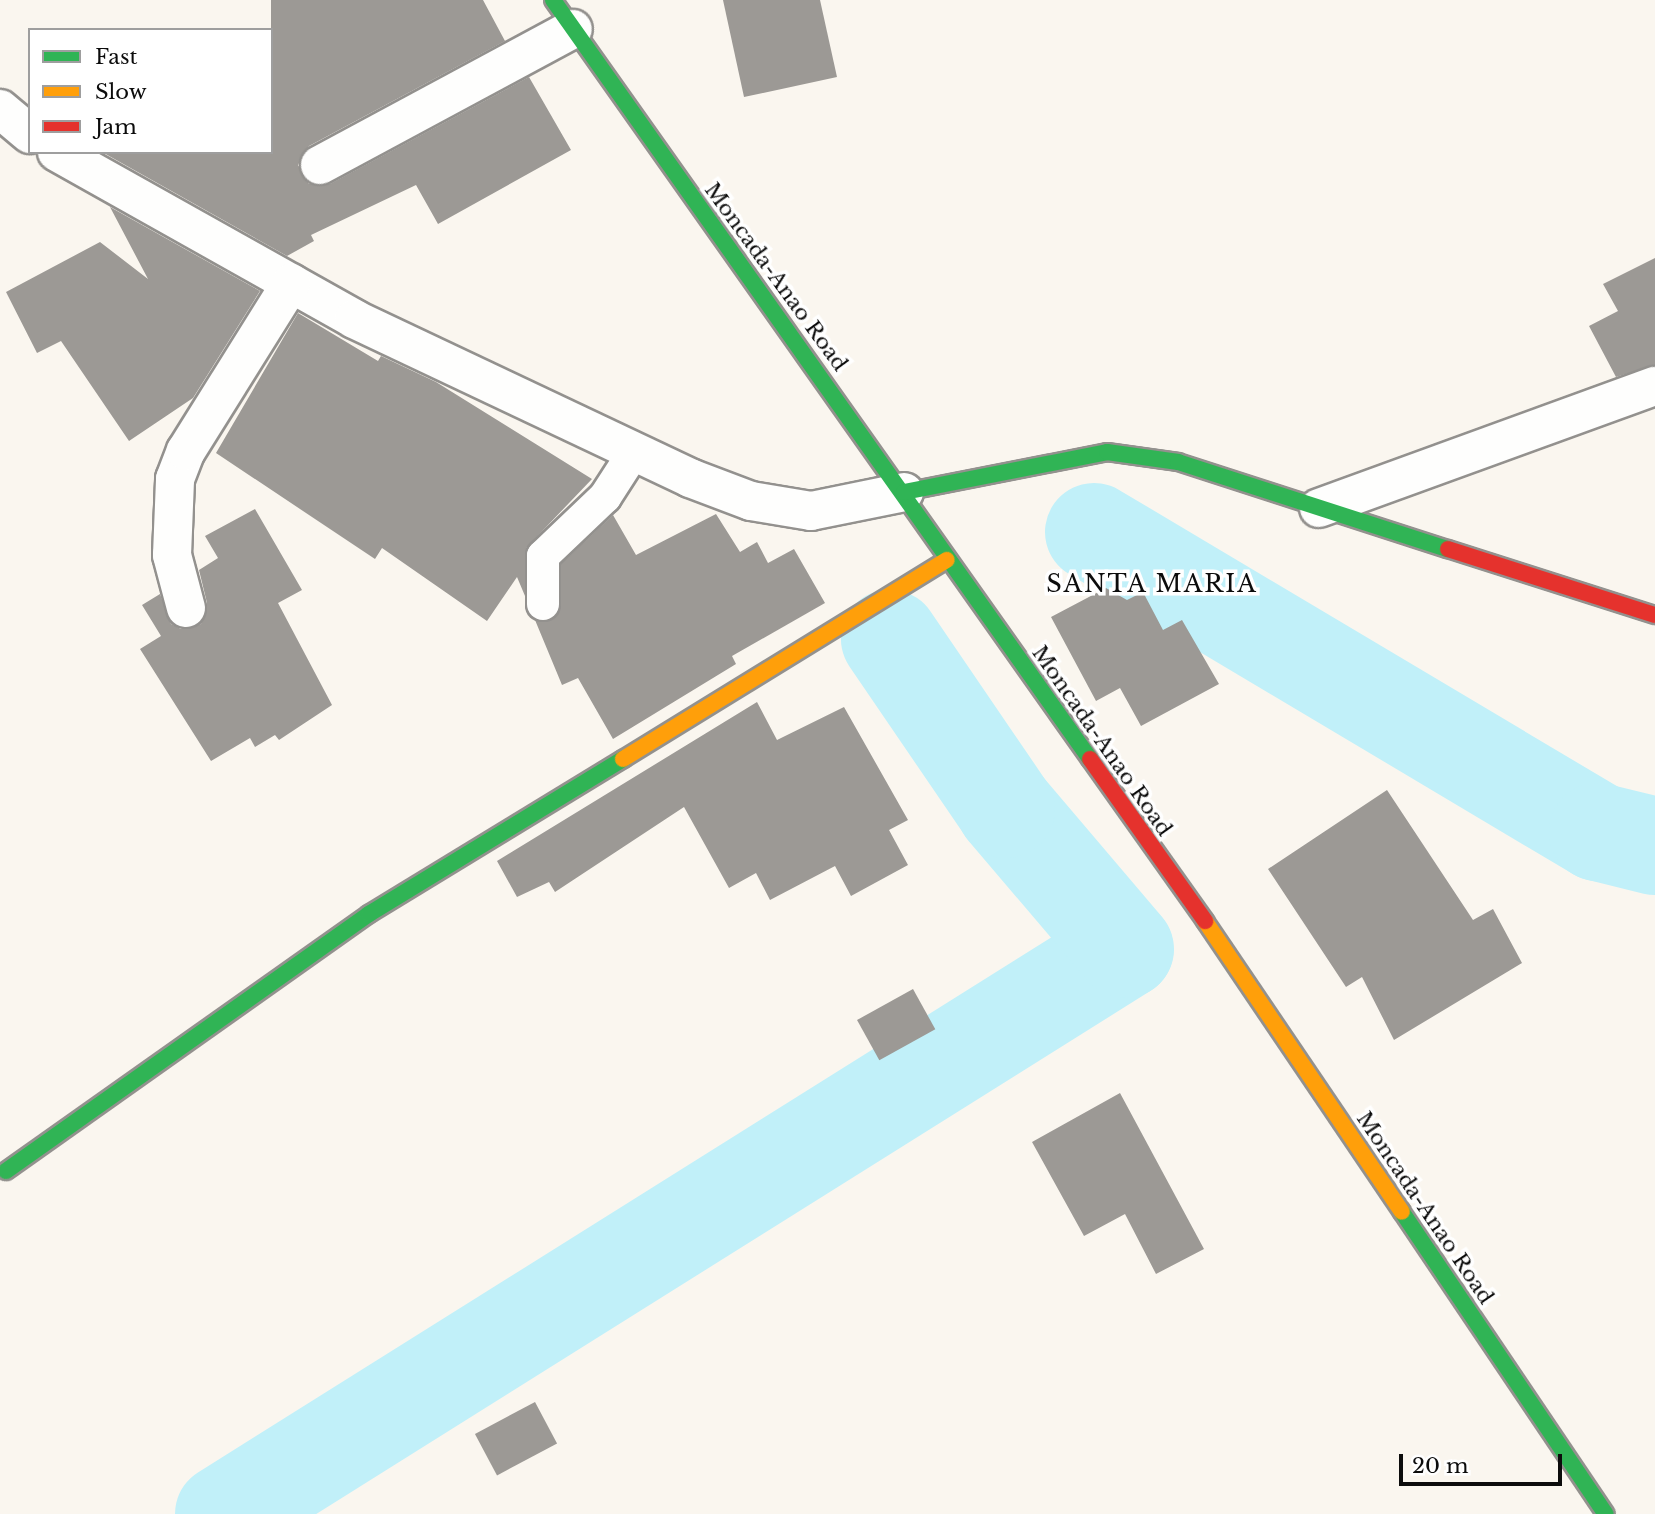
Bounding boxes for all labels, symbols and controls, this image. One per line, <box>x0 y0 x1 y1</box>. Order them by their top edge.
legend <box>28 28 273 154</box>
text: Fast <box>95 44 137 70</box>
text: Slow <box>95 79 147 105</box>
text: Jam <box>95 114 137 140</box>
street label: Moncada-Anao Road <box>699 178 853 376</box>
district label: SANTA MARIA <box>1047 570 1257 598</box>
street label: Moncada-Anao Road <box>1027 641 1177 841</box>
street label: Moncada-Anao Road <box>1351 1107 1499 1309</box>
scale bar <box>1403 1440 1566 1484</box>
text: 20 m <box>1412 1453 1469 1479</box>

